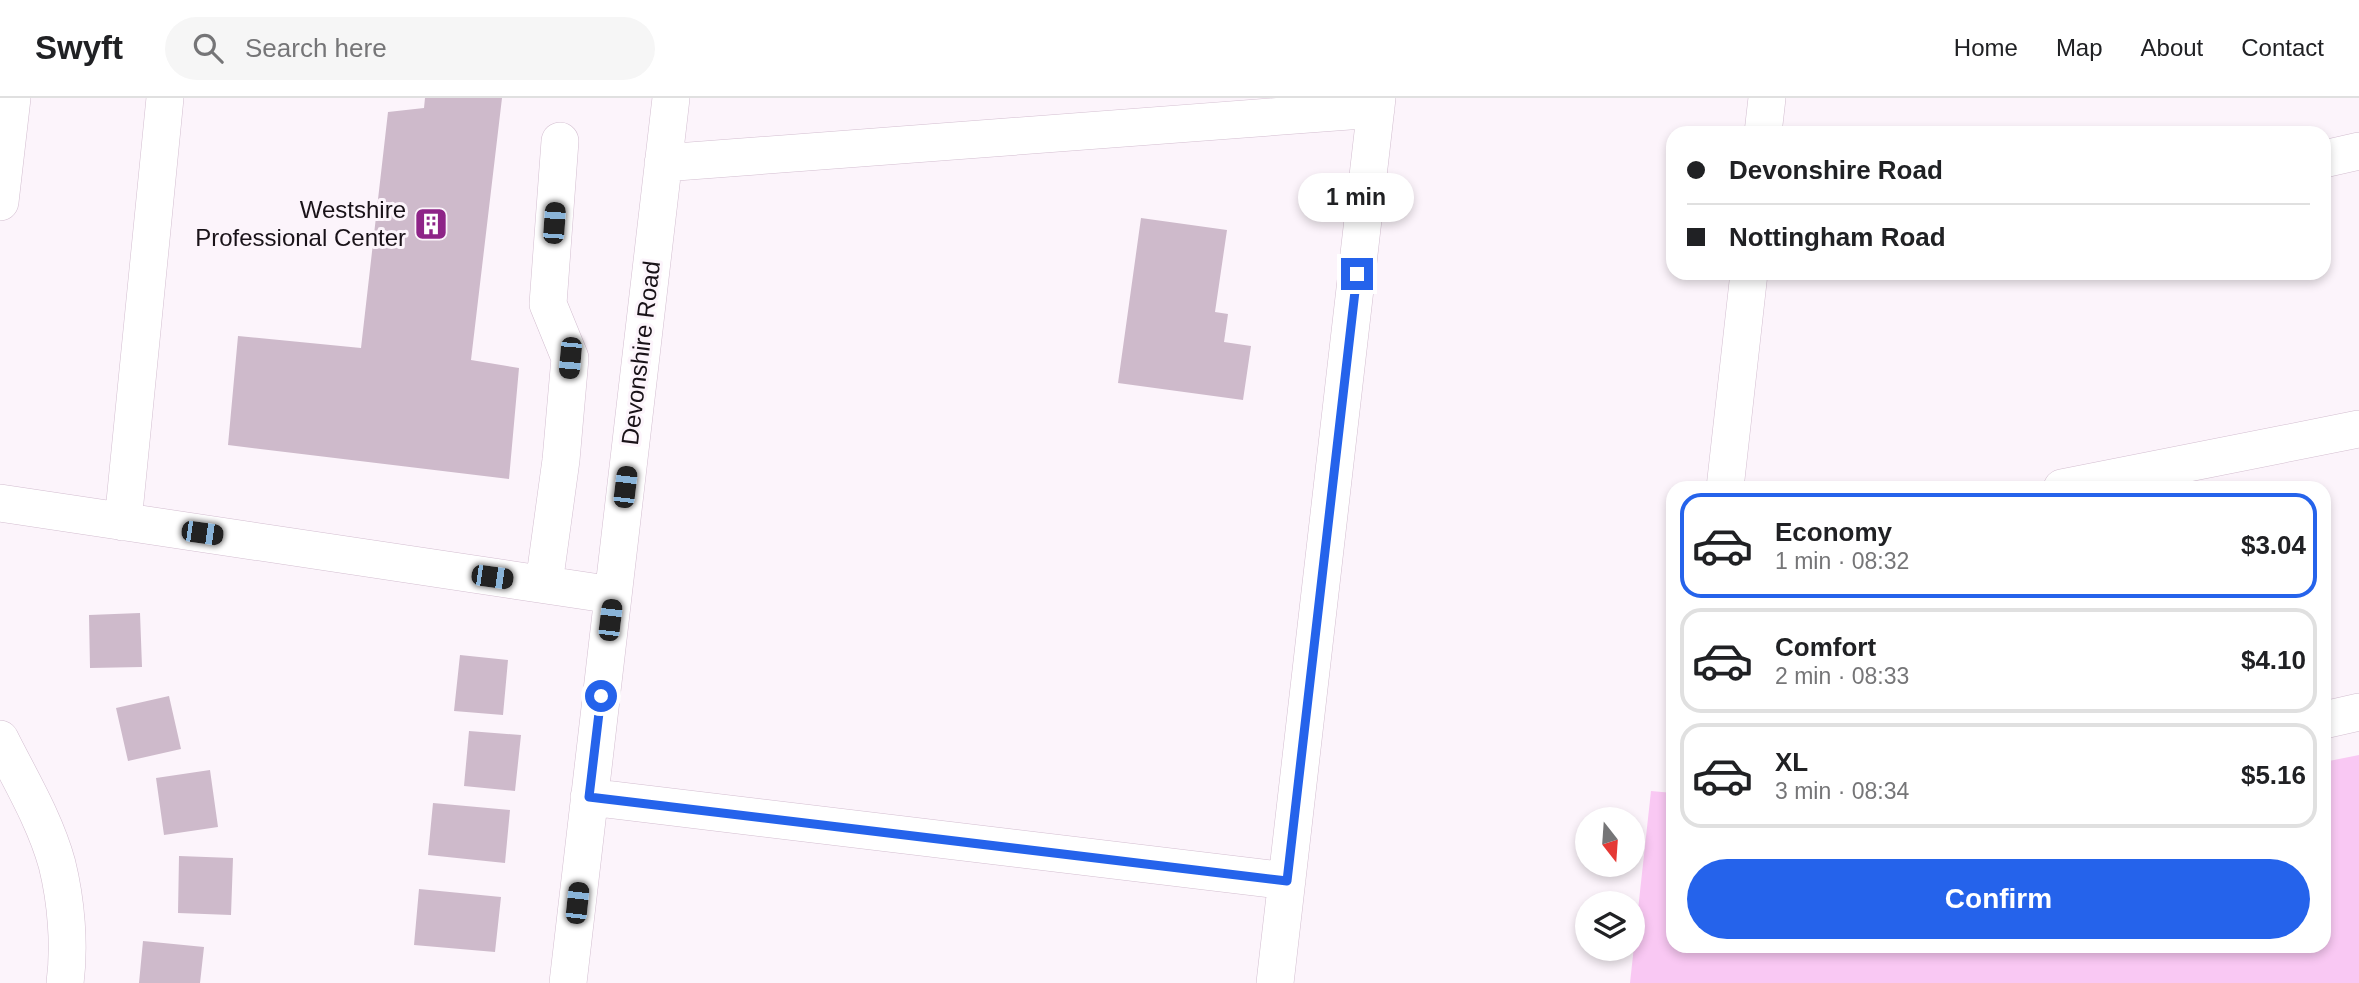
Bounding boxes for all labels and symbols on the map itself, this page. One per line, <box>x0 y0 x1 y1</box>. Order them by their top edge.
callout: 1 min <box>1299 172 1415 222</box>
place label: Westshire Professional Center <box>195 196 406 251</box>
car <box>543 201 566 245</box>
building icon: Westshire Professional Center <box>412 205 450 243</box>
route end <box>1341 258 1373 290</box>
street label: Devonshire Road <box>616 259 665 447</box>
car <box>558 336 583 380</box>
car <box>613 465 638 509</box>
car <box>180 520 225 546</box>
car <box>470 564 515 590</box>
car <box>598 598 623 642</box>
route start <box>585 680 617 712</box>
north arrow <box>1575 807 1645 877</box>
car <box>565 881 590 925</box>

